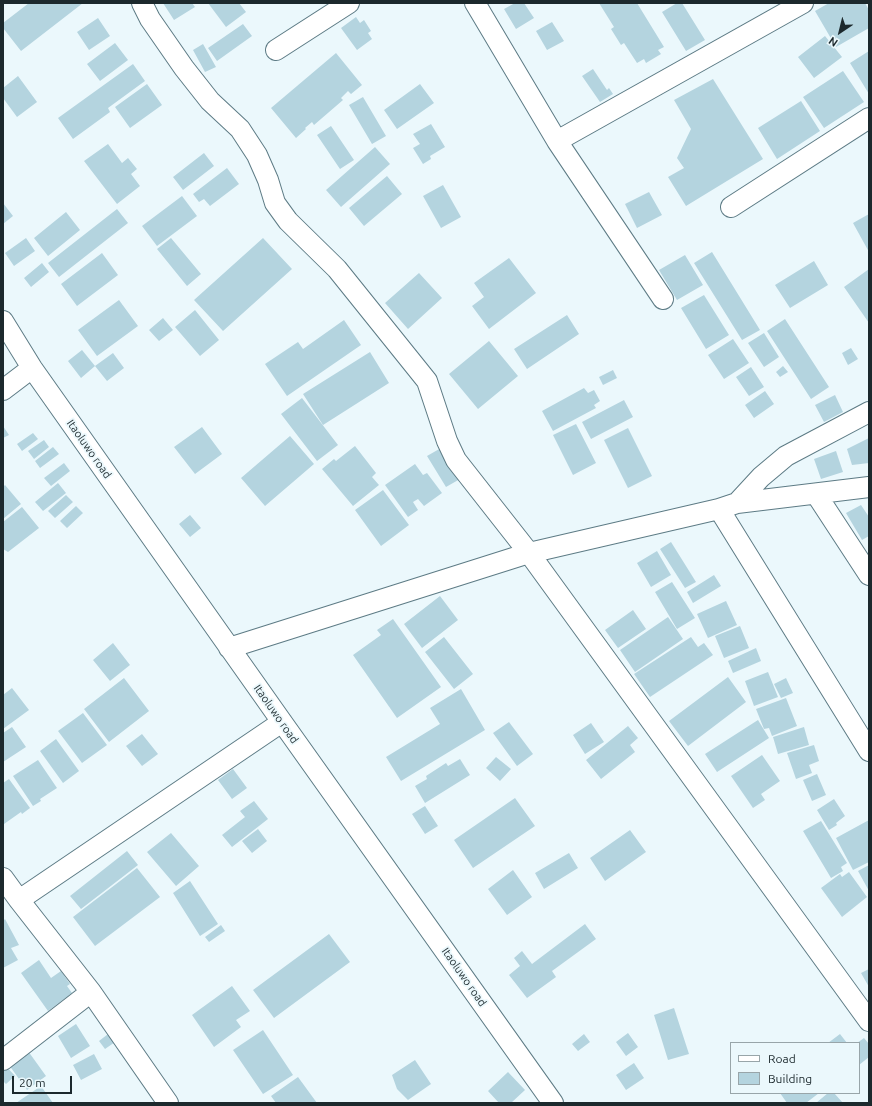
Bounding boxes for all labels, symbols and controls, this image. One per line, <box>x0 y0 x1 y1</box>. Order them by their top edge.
north arrow <box>820 12 860 52</box>
text: N <box>826 35 840 49</box>
street label: Itaoluwo road <box>64 417 114 481</box>
street label: Itaoluwo road <box>251 682 301 746</box>
street label: Itaoluwo road <box>439 945 489 1009</box>
legend <box>730 1042 860 1094</box>
text: Road <box>768 1052 796 1065</box>
scale bar <box>14 1068 74 1094</box>
text: Building <box>768 1072 812 1085</box>
text: 20 m <box>19 1076 46 1089</box>

